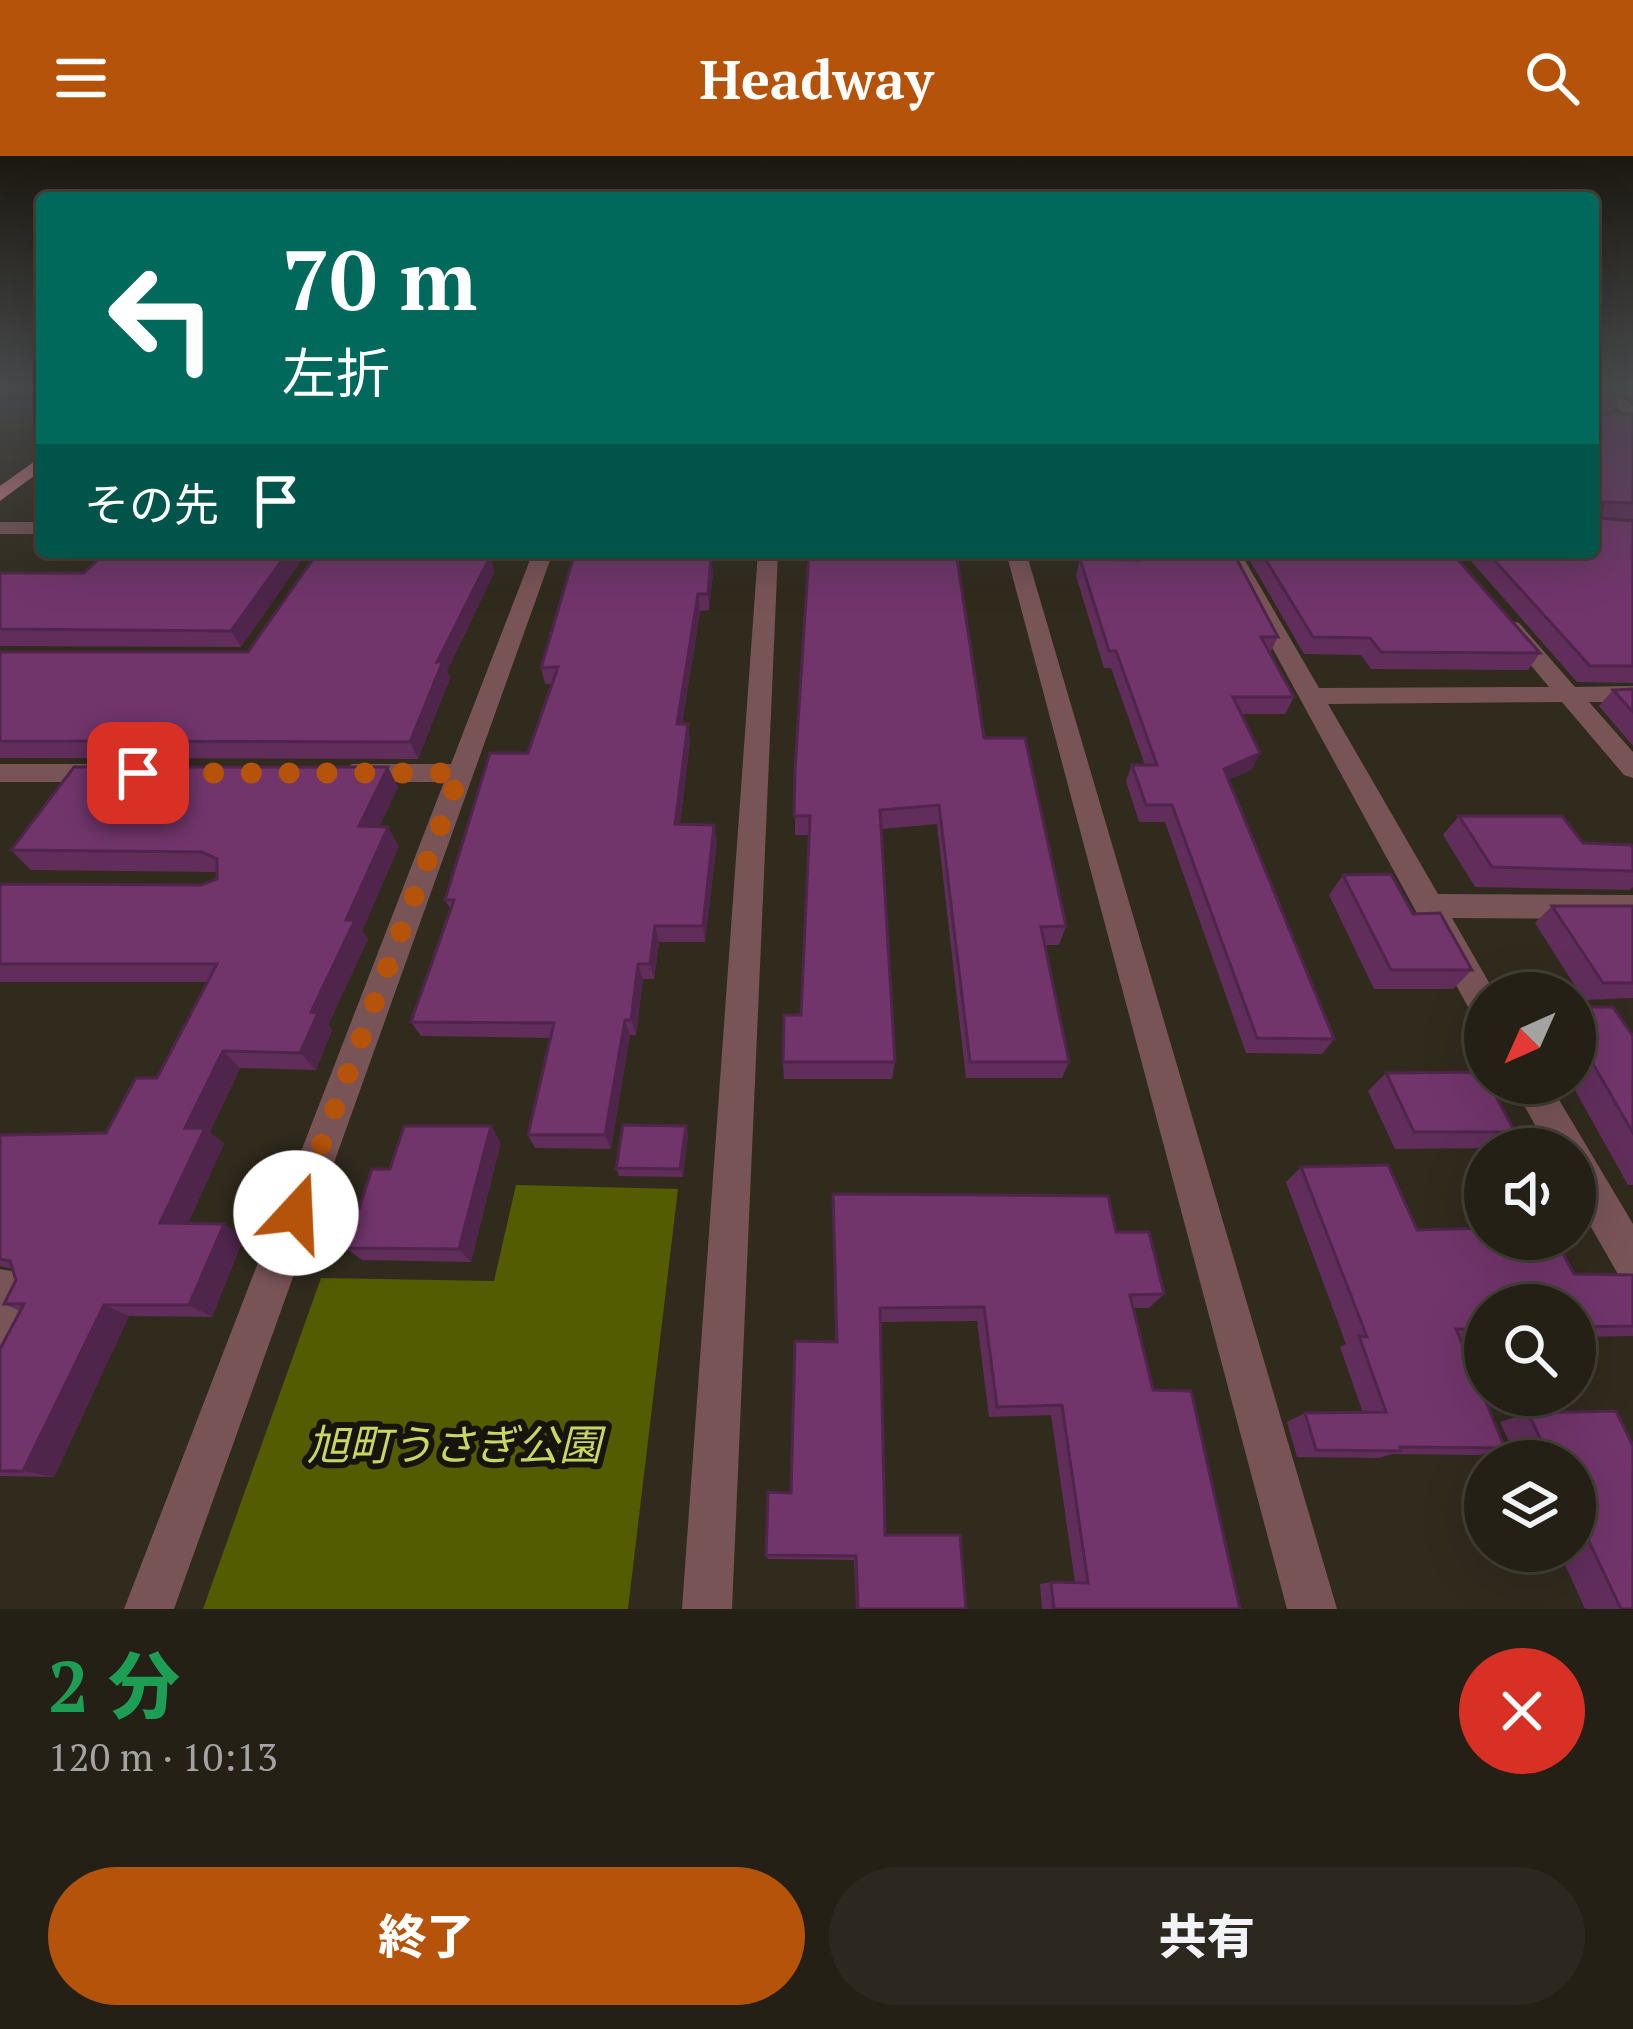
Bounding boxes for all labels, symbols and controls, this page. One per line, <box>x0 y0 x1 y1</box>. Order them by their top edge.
text: Headway <box>700 43 933 114</box>
icon: menu <box>48 45 114 111</box>
icon: search <box>1519 45 1585 111</box>
text: 70 m <box>282 223 477 334</box>
icon: left <box>84 240 240 396</box>
text: 左折 <box>282 337 390 408</box>
icon: arrive <box>243 468 309 534</box>
text: その先 <box>84 474 219 534</box>
pin <box>87 722 189 824</box>
icon: arrive <box>105 740 171 806</box>
north arrow <box>1464 972 1596 1104</box>
map controls <box>1464 972 1596 1572</box>
button: sound <box>1464 1128 1596 1260</box>
position arrow <box>233 1150 359 1276</box>
button: search <box>1464 1284 1596 1416</box>
park label: 旭町うさぎ公園 <box>307 1416 606 1472</box>
button: layers <box>1464 1440 1596 1572</box>
text: 2 分 <box>48 1637 180 1733</box>
button: close <box>1459 1648 1585 1774</box>
text: 120 m · 10:13 <box>48 1730 278 1782</box>
button: 終了 <box>48 1867 805 2005</box>
button: 共有 <box>829 1867 1585 2005</box>

